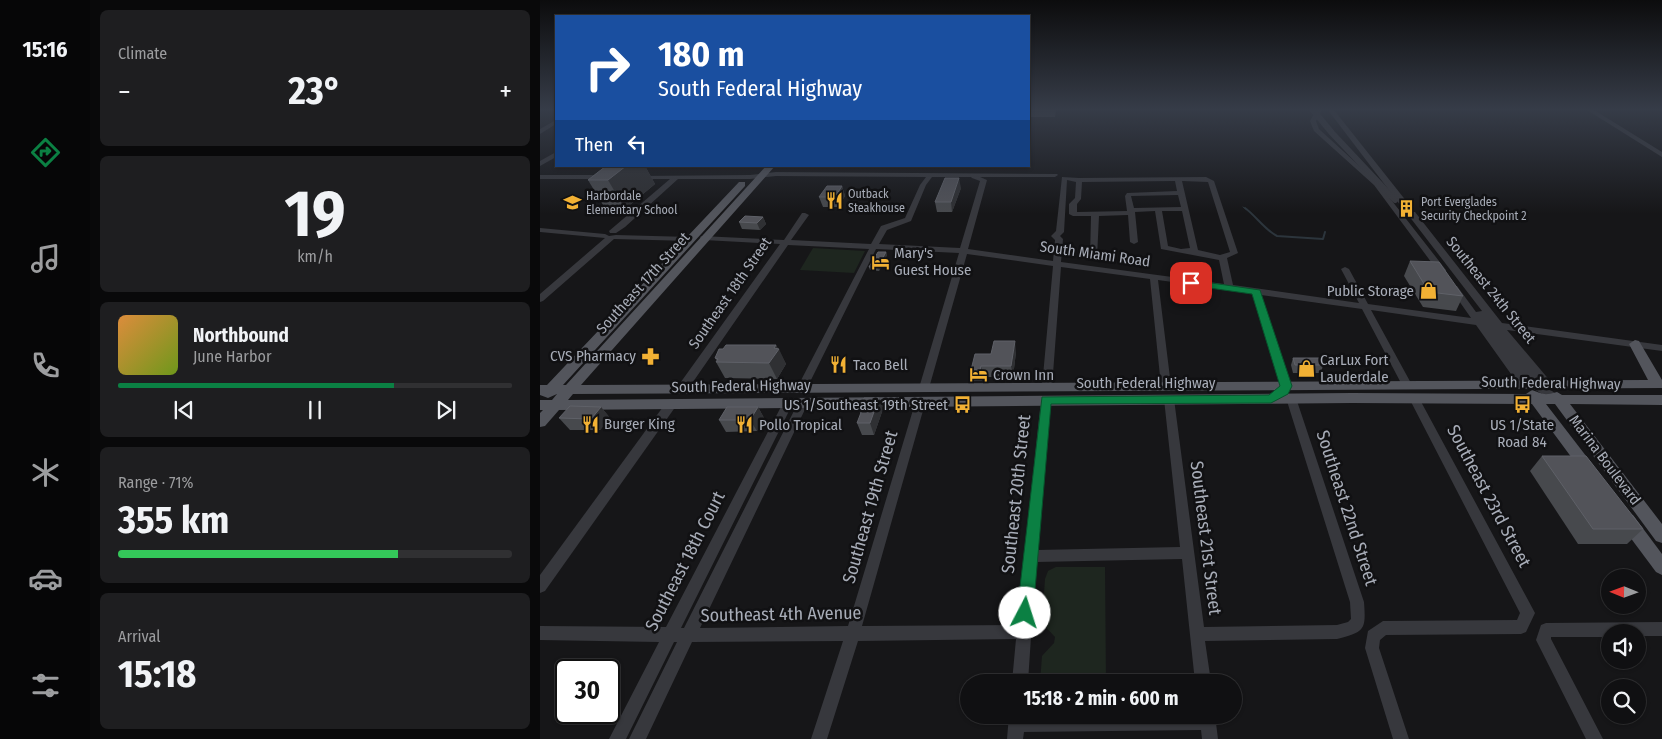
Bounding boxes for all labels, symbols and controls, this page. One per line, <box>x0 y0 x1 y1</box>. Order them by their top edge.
text: 180 m <box>658 33 744 75</box>
icon: right <box>575 35 640 100</box>
text: 15:16 <box>22 36 68 63</box>
text: Climate <box>118 44 167 63</box>
text: 23° <box>288 68 342 114</box>
text: − <box>118 75 131 108</box>
text: + <box>499 75 512 108</box>
text: South Federal Highway <box>658 75 862 102</box>
icon: left <box>623 130 651 158</box>
text: Then <box>575 133 613 156</box>
icon: directions <box>28 135 63 170</box>
text: 19 <box>284 175 346 253</box>
place label: Outback Steakhouse <box>848 187 905 215</box>
place label: Harbordale Elementary School <box>586 189 677 217</box>
restaurant icon: Outback Steakhouse <box>824 191 844 211</box>
school or university icon: Harbordale Elementary School <box>562 193 582 213</box>
place label: Port Everglades Security Checkpoint 2 <box>1421 195 1527 223</box>
building icon: Port Everglades Security Checkpoint 2 <box>1397 199 1417 219</box>
street label: Southeast 17th Street <box>593 228 693 338</box>
street label: Southeast 24th Street <box>1442 233 1540 347</box>
street label: Southeast 18th Street <box>685 234 775 352</box>
street label: South Miami Road <box>1039 237 1151 271</box>
icon: music <box>28 241 63 276</box>
place label: Mary's Guest House <box>894 244 971 279</box>
text: km/h <box>297 247 333 266</box>
hotel icon: Mary's Guest House <box>870 252 890 272</box>
pin <box>1170 262 1212 304</box>
icon: arrive <box>1177 269 1205 297</box>
shop icon: Public Storage <box>1418 281 1438 301</box>
place label: Public Storage <box>1327 282 1414 300</box>
text: Northbound <box>193 324 289 347</box>
pharmacy icon: CVS Pharmacy <box>640 346 660 366</box>
text: June Harbor <box>193 347 271 366</box>
place label: CVS Pharmacy <box>550 347 636 365</box>
icon: phone <box>28 348 63 383</box>
place label: CarLux Fort Lauderdale <box>1320 351 1389 386</box>
restaurant icon: Taco Bell <box>829 355 849 375</box>
place label: Taco Bell <box>853 356 908 374</box>
shop icon: CarLux Fort Lauderdale <box>1296 359 1316 379</box>
hotel icon: Crown Inn <box>969 365 989 385</box>
place label: Crown Inn <box>993 366 1054 384</box>
street label: South Federal Highway <box>1481 373 1621 393</box>
street label: South Federal Highway <box>1076 374 1216 392</box>
street label: South Federal Highway <box>671 376 811 396</box>
bus stop icon: US 1/State Road 84 <box>1512 394 1532 414</box>
bus stop icon: US 1/Southeast 19th Street <box>952 395 972 415</box>
icon: previous <box>170 396 198 424</box>
icon: pause <box>301 396 329 424</box>
icon: next <box>432 396 460 424</box>
place label: US 1/Southeast 19th Street <box>784 396 948 414</box>
street label: Marina Boulevard <box>1565 412 1645 508</box>
street label: Southeast 20th Street <box>997 413 1035 575</box>
restaurant icon: Burger King <box>580 414 600 434</box>
place label: Burger King <box>604 415 675 433</box>
restaurant icon: Pollo Tropical <box>735 415 755 435</box>
place label: Pollo Tropical <box>759 416 842 434</box>
place label: US 1/State Road 84 <box>1490 416 1554 451</box>
street label: Southeast 23rd Street <box>1442 421 1536 571</box>
street label: Southeast 19th Street <box>838 428 902 586</box>
street label: Southeast 22nd Street <box>1312 428 1383 588</box>
icon: climate <box>28 455 63 490</box>
street label: Southeast 21st Street <box>1186 460 1226 616</box>
text: Range · 71% <box>118 473 193 492</box>
street label: Southeast 18th Court <box>640 487 730 635</box>
text: 355 km <box>118 497 229 543</box>
icon: car <box>28 561 63 596</box>
north arrow <box>1601 569 1646 614</box>
map controls <box>1601 569 1646 724</box>
position arrow <box>998 586 1050 638</box>
street label: Southeast 4th Avenue <box>700 602 862 626</box>
button: sound <box>1601 624 1646 669</box>
text: Arrival <box>118 627 160 646</box>
text: 15:18 <box>118 651 196 697</box>
speed limit sign: 30 <box>555 659 620 724</box>
icon: filters <box>28 668 63 703</box>
button: search <box>1601 679 1646 724</box>
text: 15:18 · 2 min · 600 m <box>1024 687 1178 710</box>

